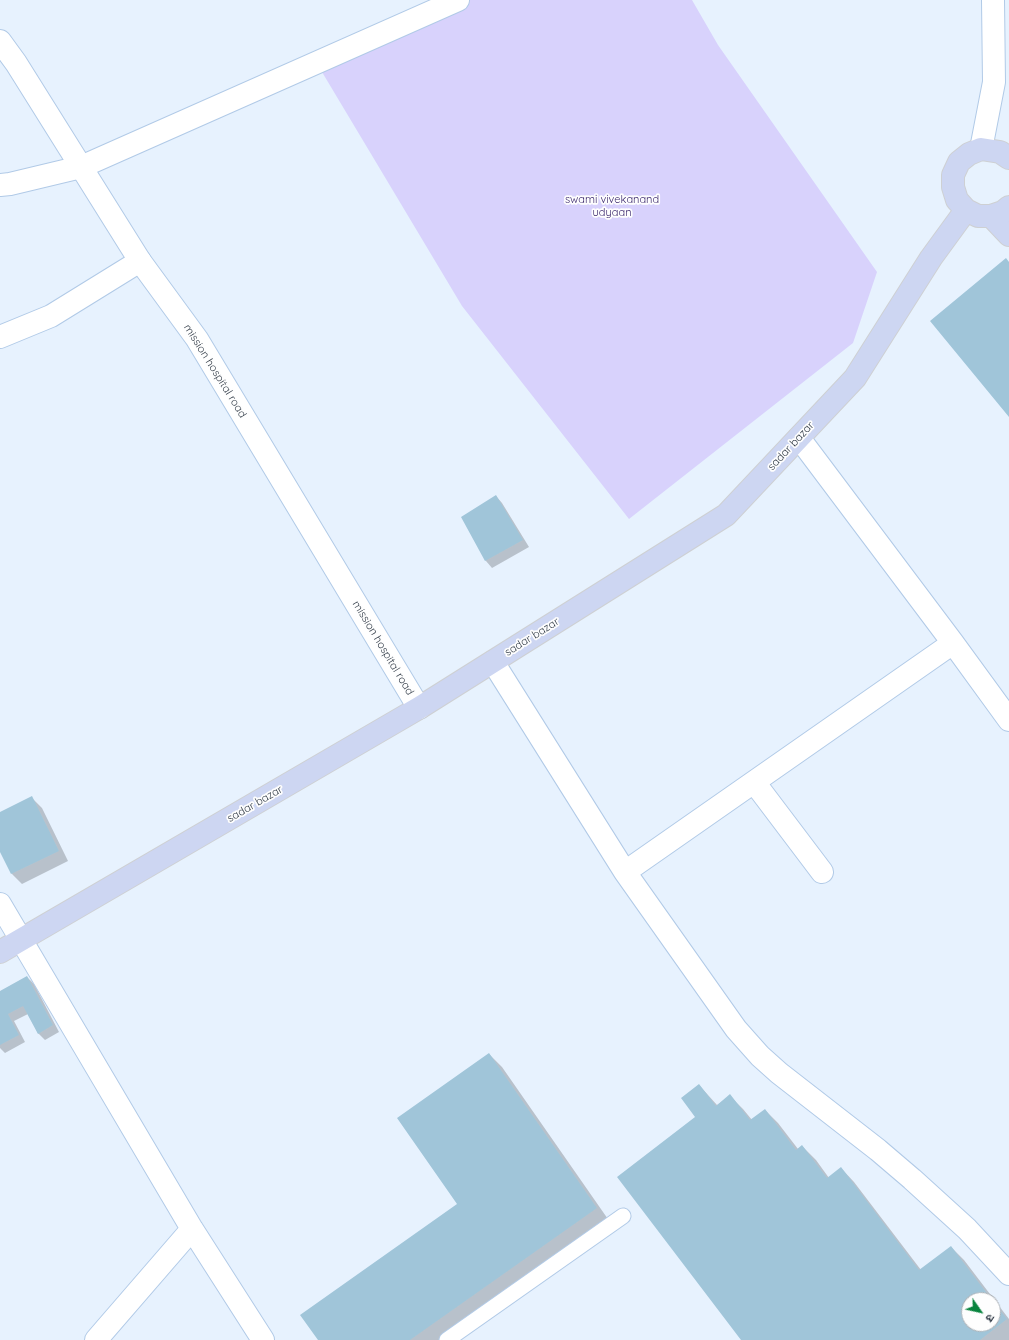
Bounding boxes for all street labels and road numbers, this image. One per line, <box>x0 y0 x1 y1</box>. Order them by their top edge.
street label: mission hospital road <box>181 322 249 420</box>
street label: sadar bazar <box>765 419 817 473</box>
street label: mission hospital road <box>350 598 416 698</box>
street label: sadar bazar <box>502 615 562 659</box>
street label: sadar bazar <box>225 783 285 825</box>

